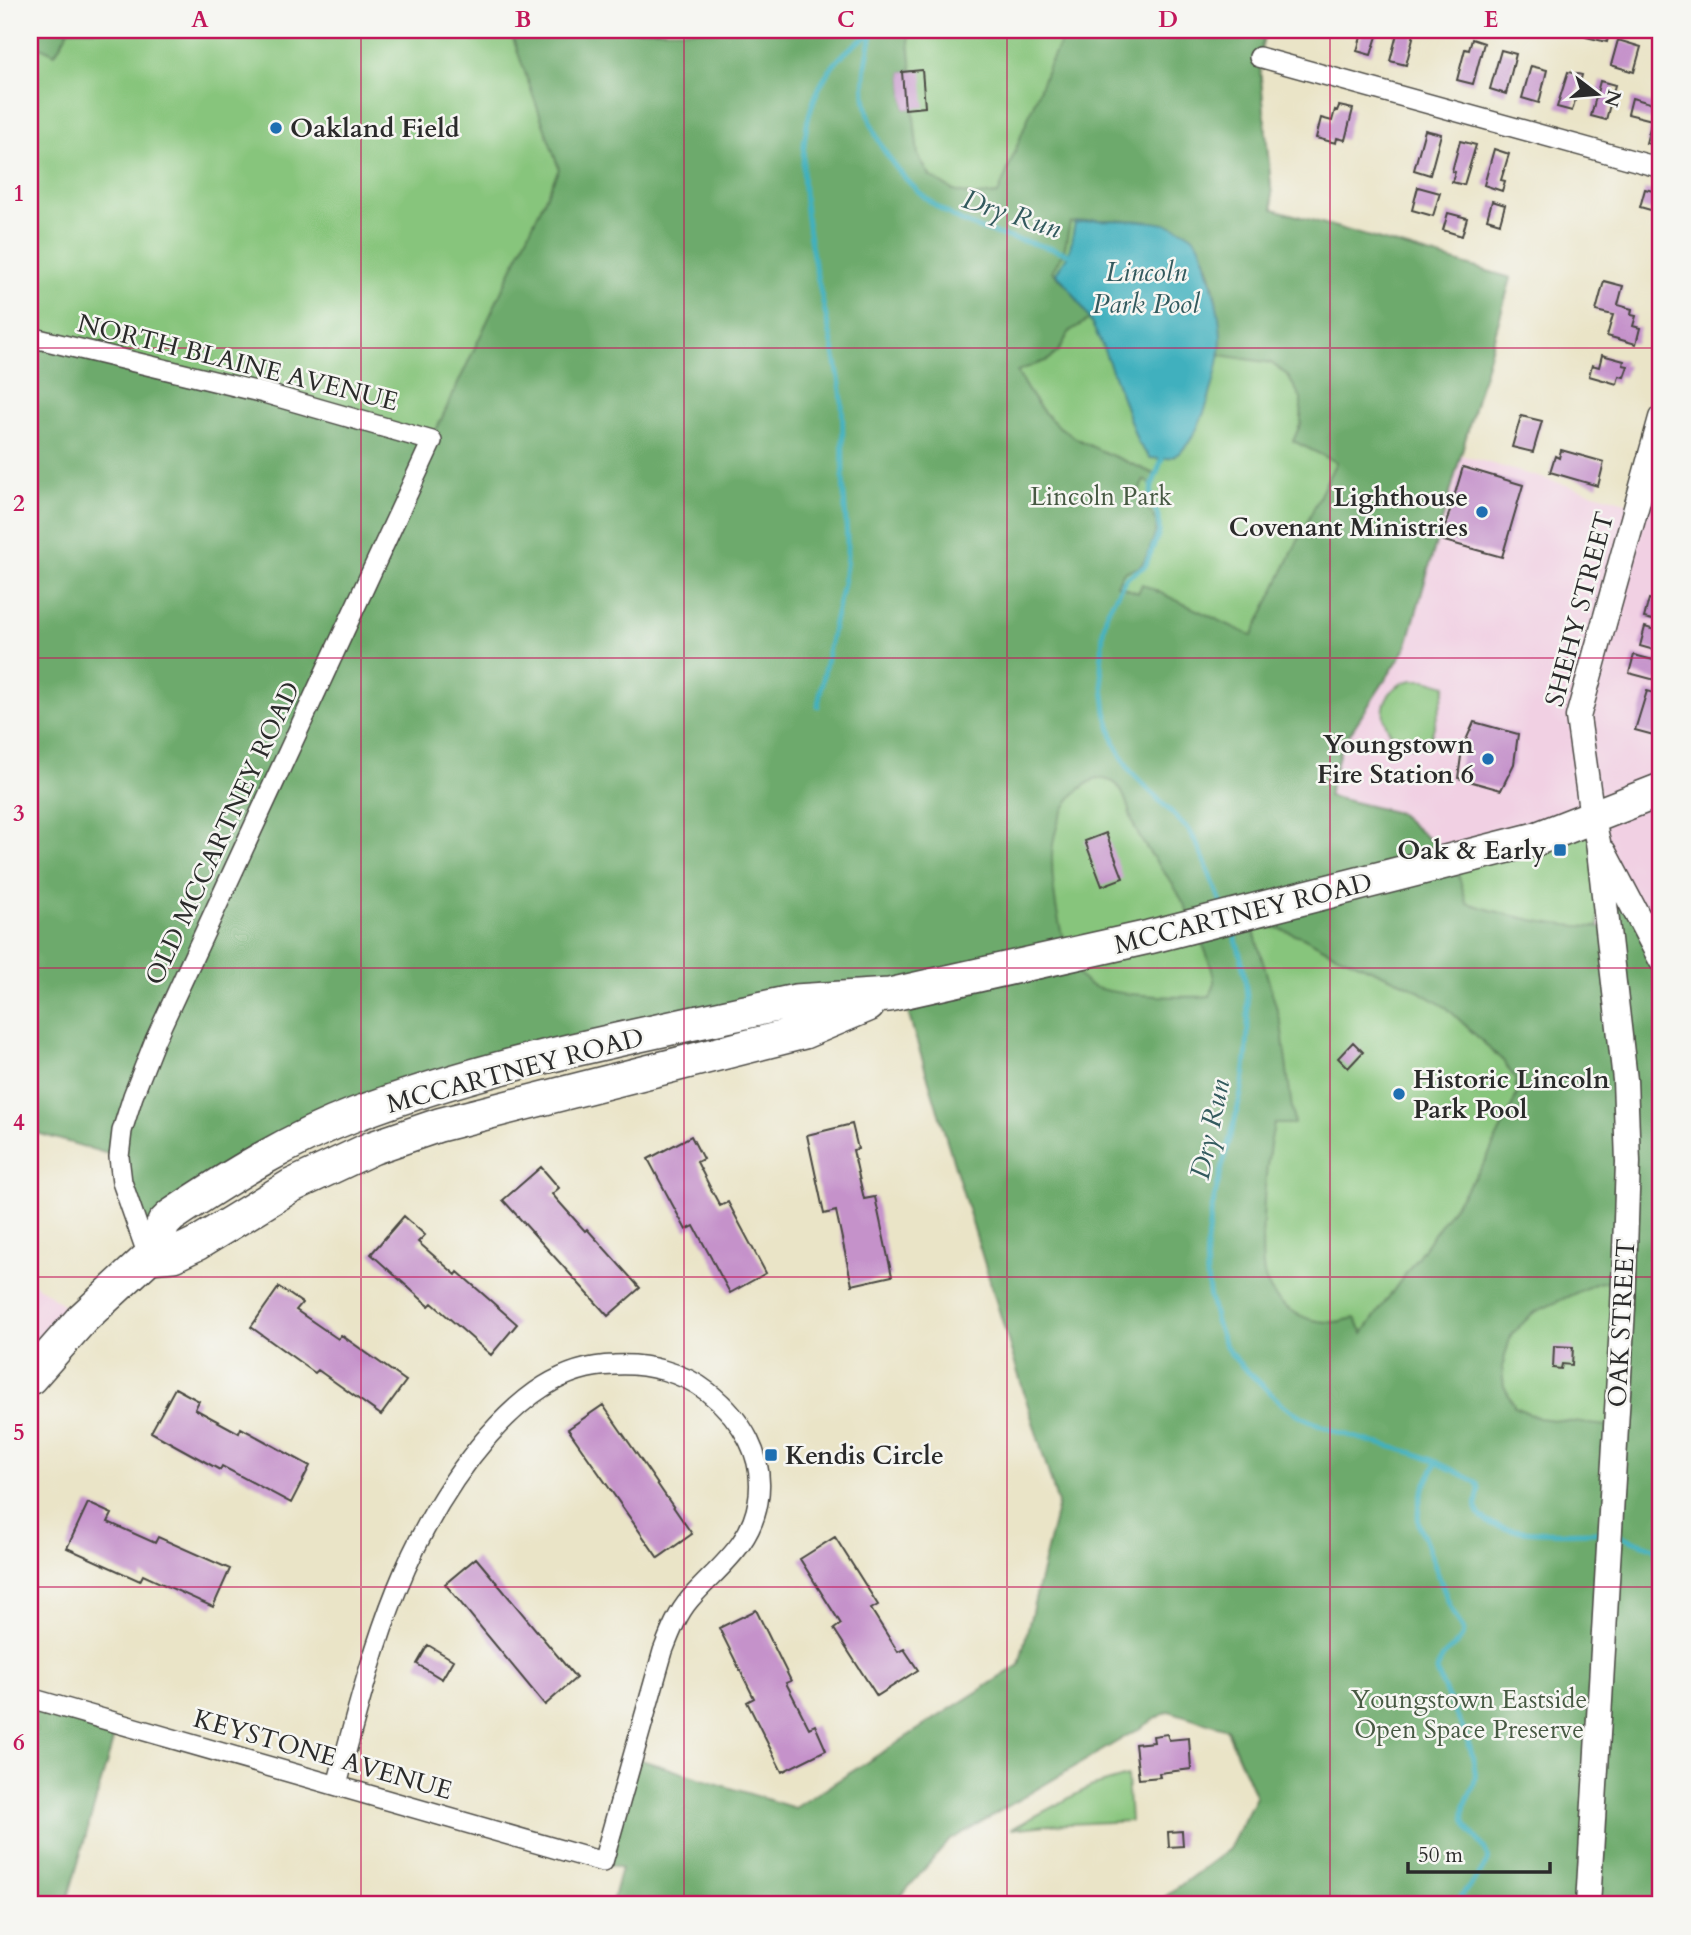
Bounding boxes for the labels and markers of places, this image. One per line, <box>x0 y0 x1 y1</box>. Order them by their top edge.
place label: Oakland Field <box>290 111 460 146</box>
marker: Oakland Field <box>268 120 284 136</box>
place label: Lighthouse Covenant Ministries <box>1229 480 1468 545</box>
marker: Lighthouse Covenant Ministries <box>1474 504 1490 520</box>
place label: Youngstown Fire Station 6 <box>1317 727 1474 792</box>
marker: Youngstown Fire Station 6 <box>1480 751 1496 767</box>
place label: Oak & Early <box>1397 833 1546 868</box>
marker: Oak & Early <box>1552 842 1568 858</box>
place label: Historic Lincoln Park Pool <box>1413 1062 1610 1127</box>
marker: Historic Lincoln Park Pool <box>1391 1086 1407 1102</box>
place label: Kendis Circle <box>785 1438 944 1473</box>
marker: Kendis Circle <box>763 1447 779 1463</box>

